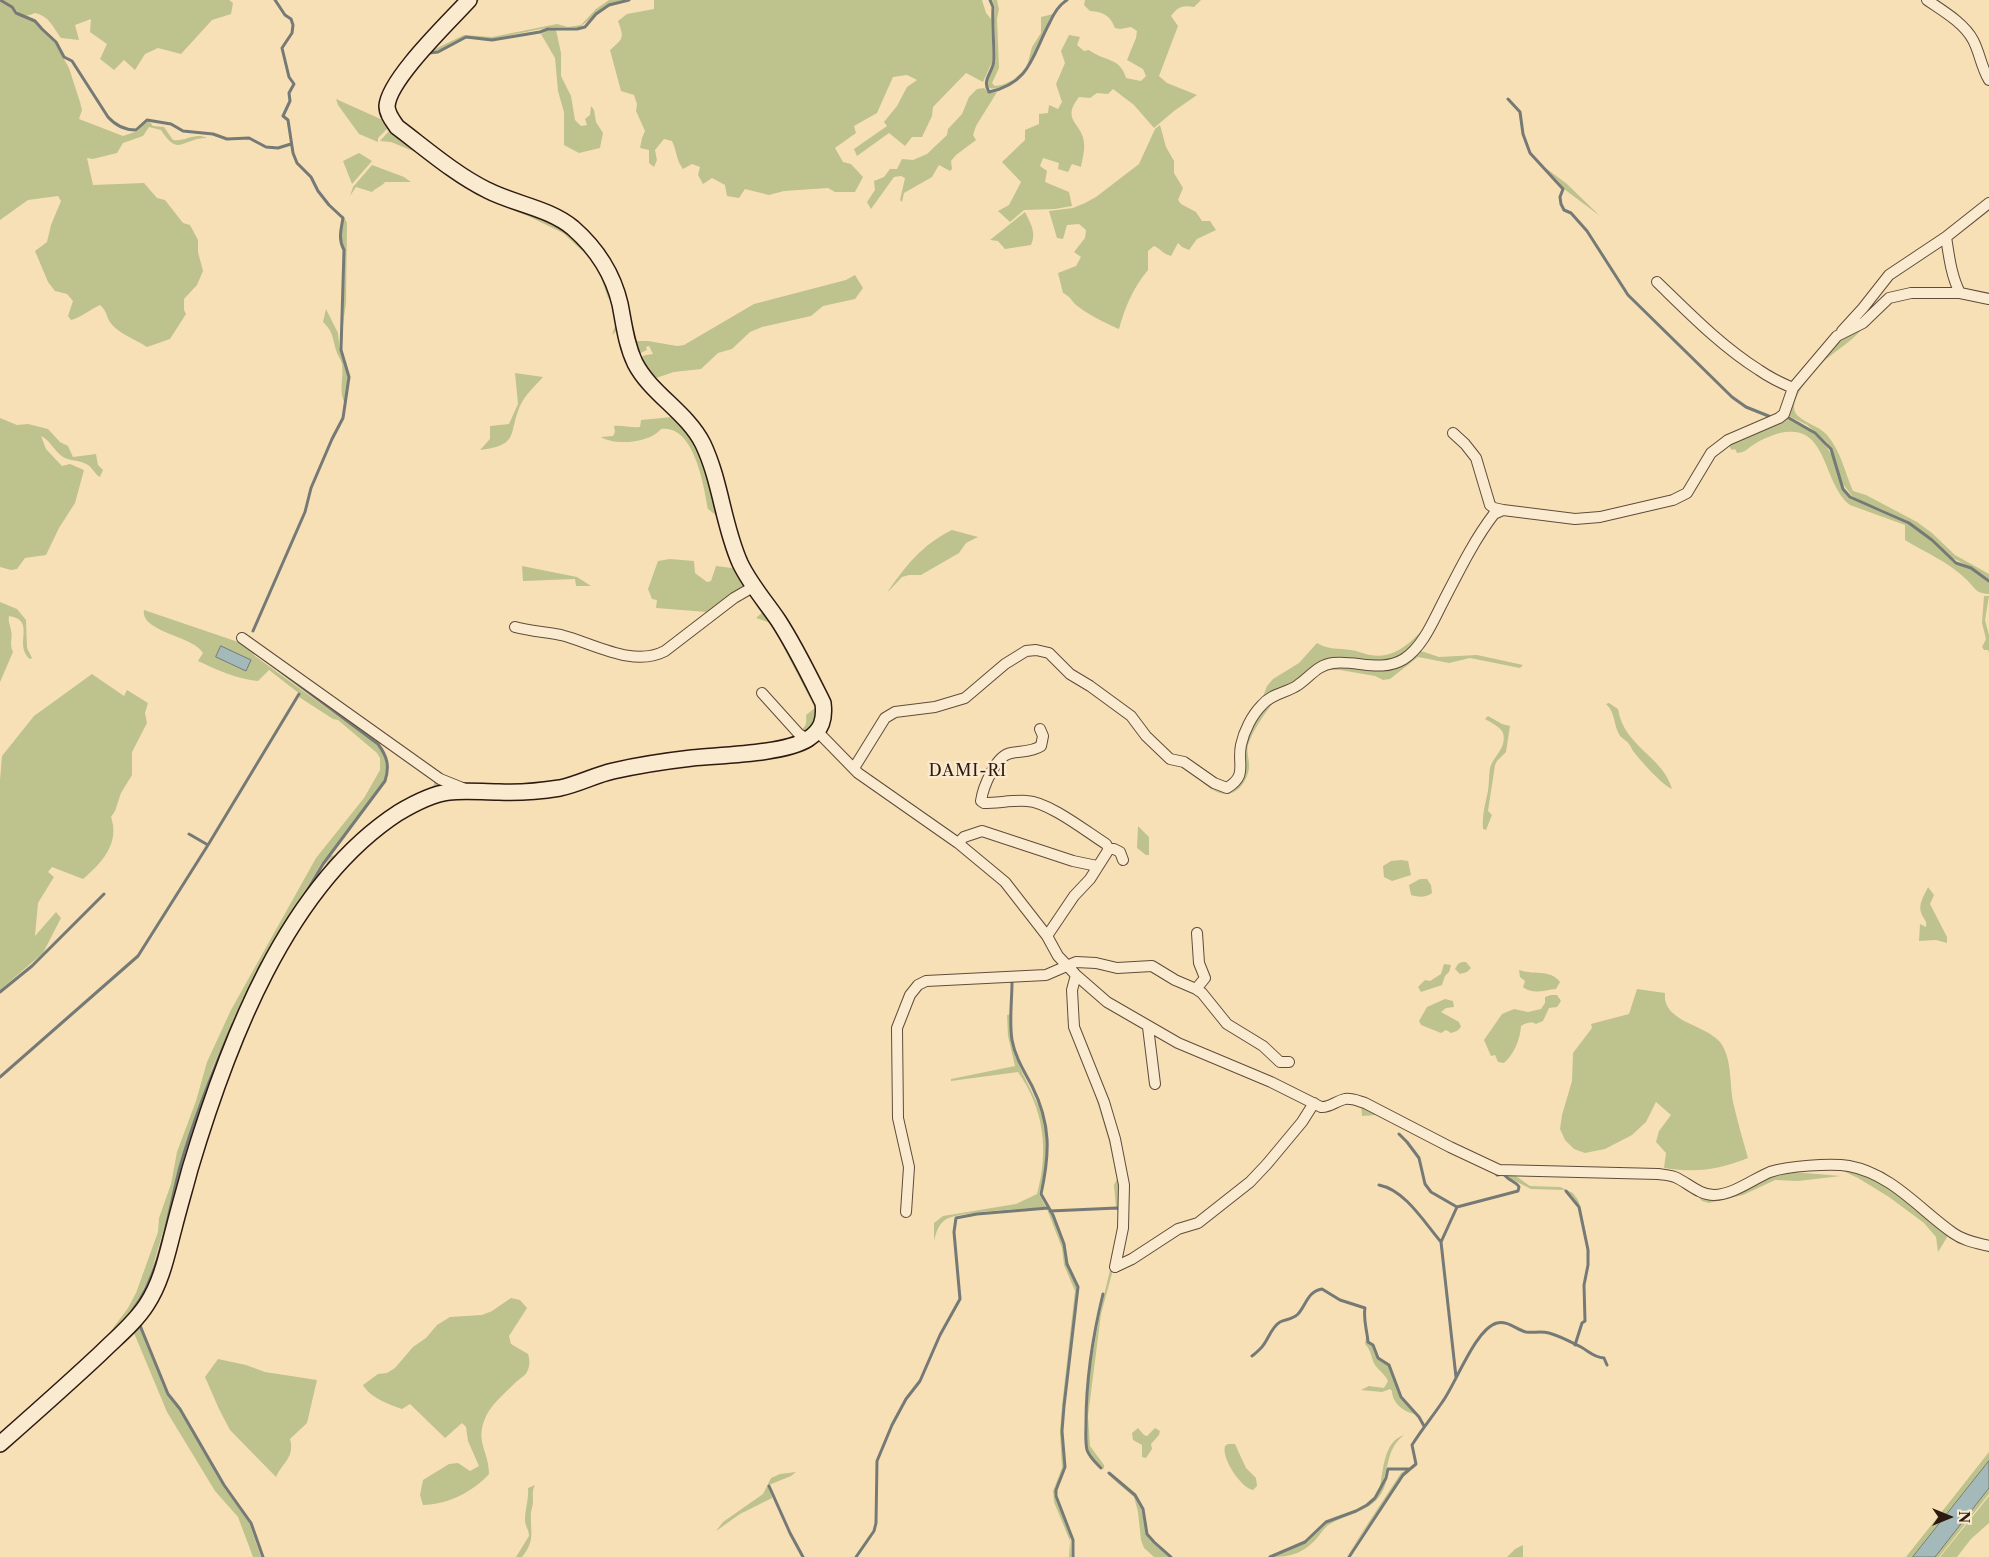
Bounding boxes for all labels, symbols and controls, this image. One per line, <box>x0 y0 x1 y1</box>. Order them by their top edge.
district label: DAMI-RI <box>928 761 1008 781</box>
north arrow <box>1924 1492 1974 1542</box>
text: N <box>1955 1511 1973 1523</box>

